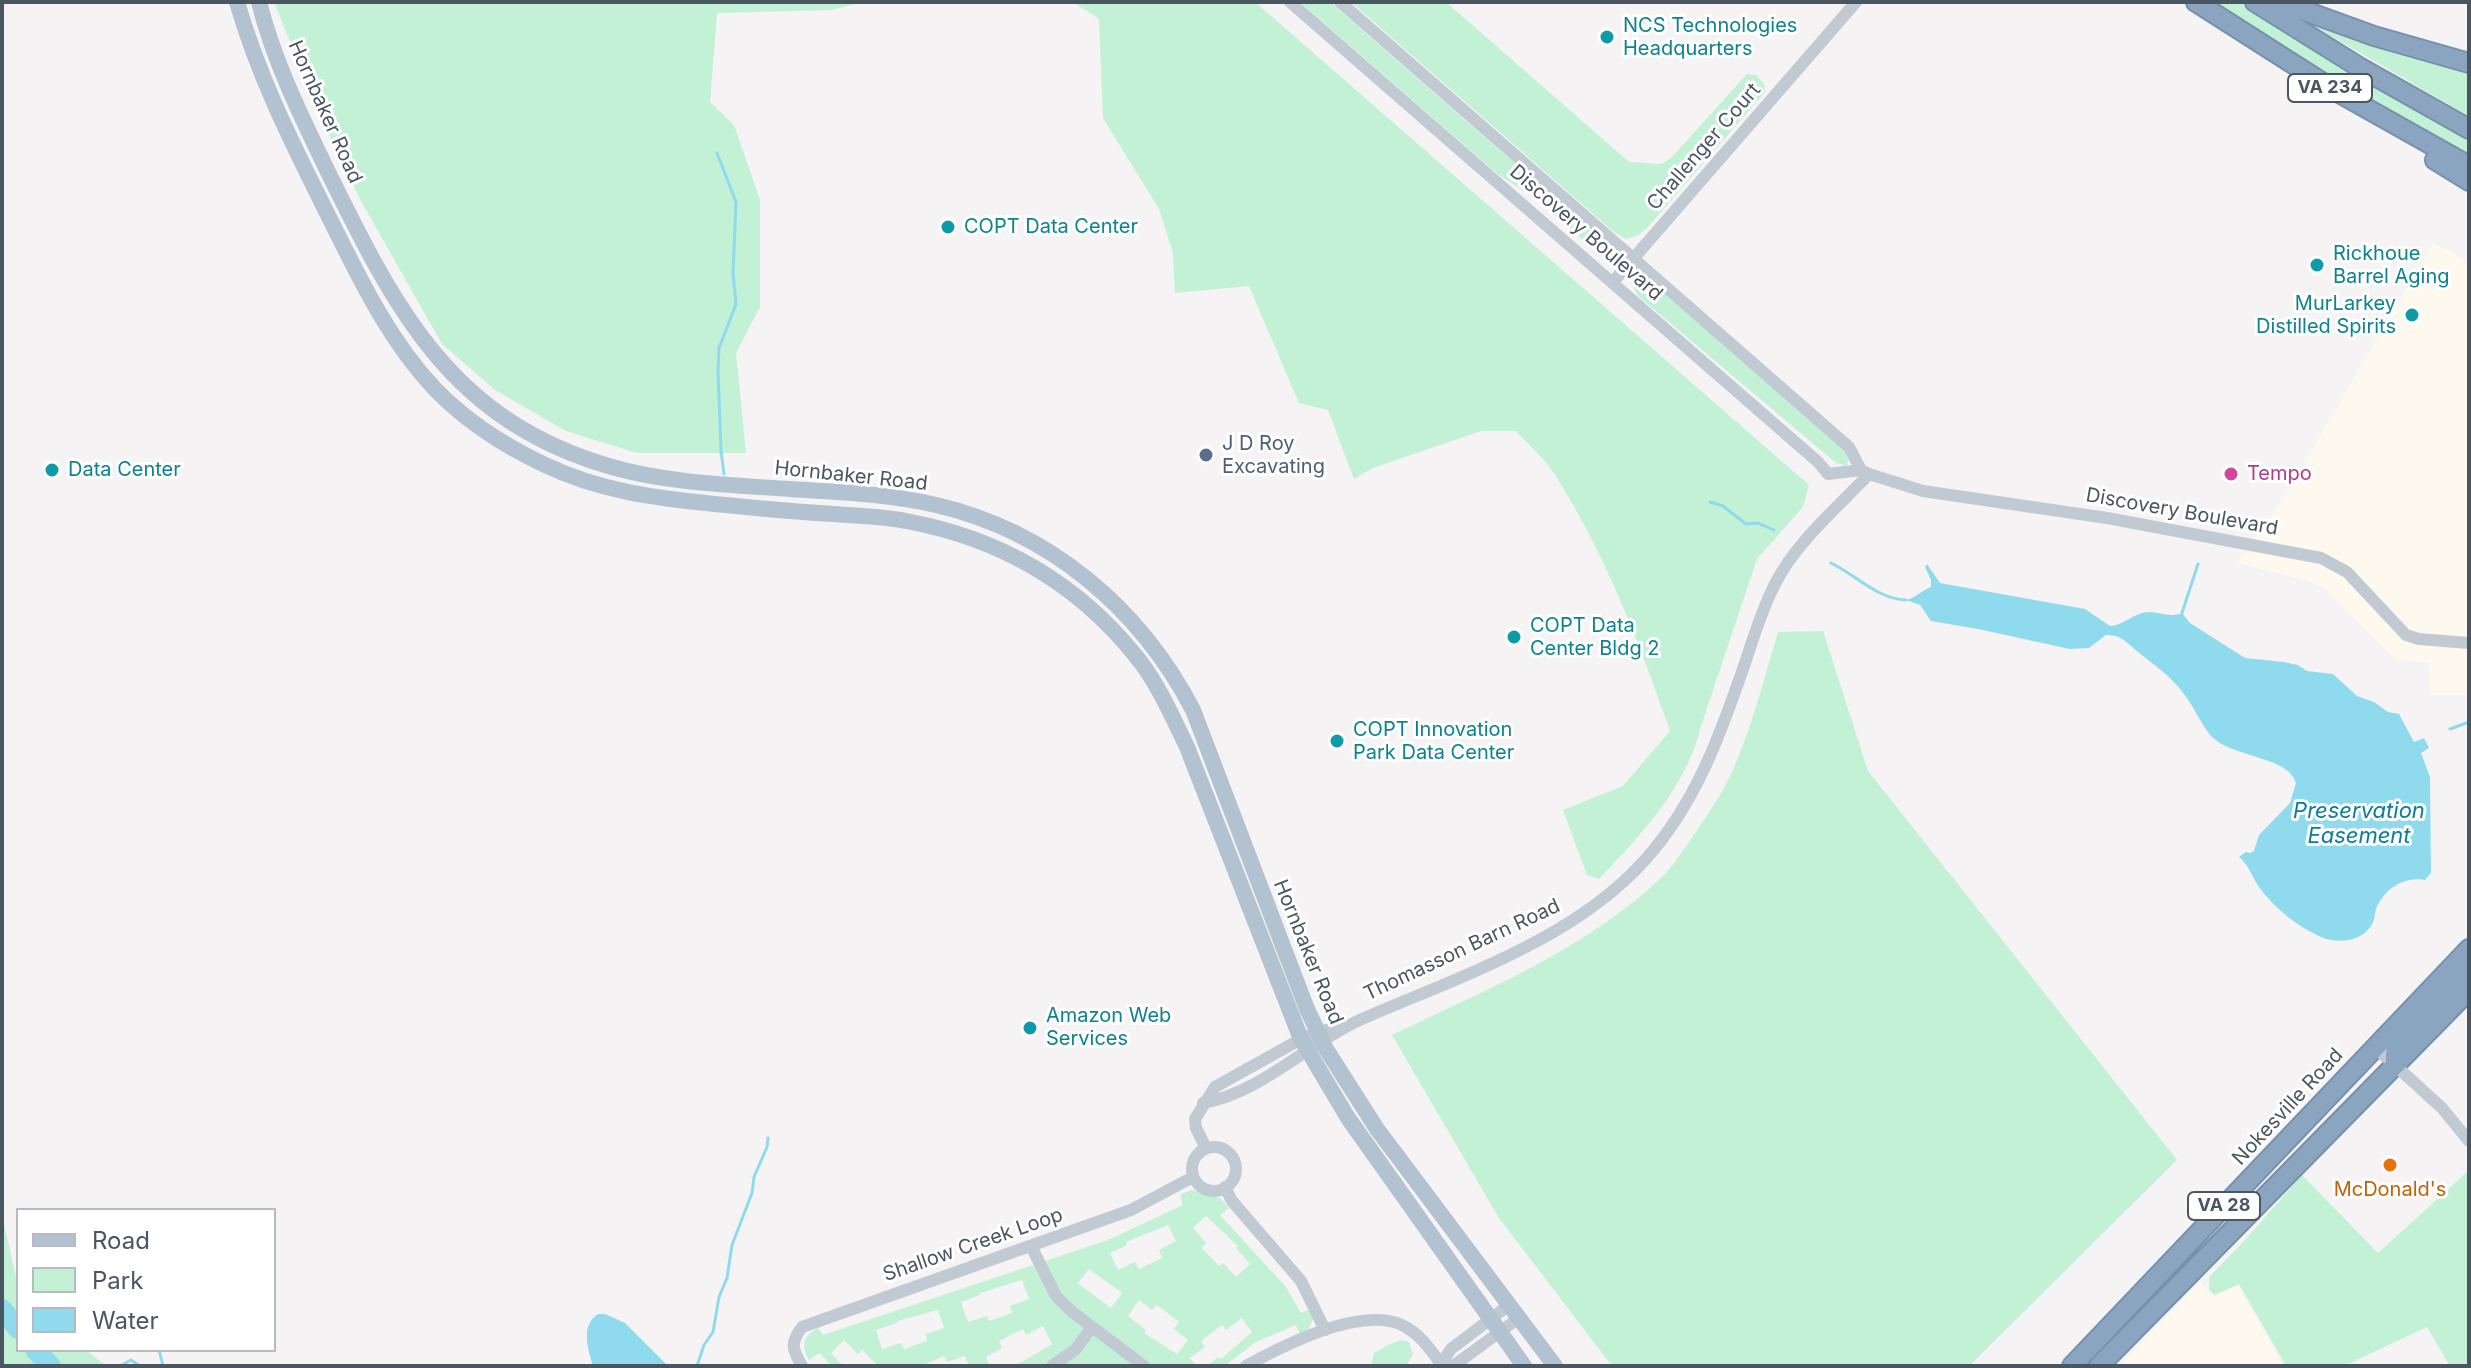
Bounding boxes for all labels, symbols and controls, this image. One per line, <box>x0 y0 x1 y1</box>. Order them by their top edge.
place label: NCS Technologies Headquarters <box>1623 14 1797 61</box>
marker: NCS Technologies Headquarters <box>1598 28 1616 46</box>
street label: Hornbaker Road <box>283 37 367 187</box>
road number: VA 234 <box>2288 74 2372 102</box>
street label: Challenger Court <box>1642 78 1766 216</box>
street label: Discovery Boulevard <box>1505 160 1667 306</box>
place label: COPT Data Center <box>964 215 1138 239</box>
marker: COPT Data Center <box>939 218 957 236</box>
place label: Rickhoue Barrel Aging <box>2333 242 2449 289</box>
marker: Rickhoue Barrel Aging <box>2308 256 2326 274</box>
place label: MurLarkey Distilled Spirits <box>2256 292 2396 339</box>
marker: MurLarkey Distilled Spirits <box>2403 306 2421 324</box>
place label: J D Roy Excavating <box>1222 432 1325 479</box>
marker: J D Roy Excavating <box>1197 446 1215 464</box>
street label: Hornbaker Road <box>773 456 929 496</box>
place label: Data Center <box>68 458 181 482</box>
marker: Data Center <box>43 461 61 479</box>
place label: Tempo <box>2247 462 2312 486</box>
marker: Tempo <box>2222 465 2240 483</box>
street label: Discovery Boulevard <box>2084 483 2280 541</box>
place label: COPT Data Center Bldg 2 <box>1530 614 1660 661</box>
marker: COPT Data Center Bldg 2 <box>1505 628 1523 646</box>
place label: COPT Innovation Park Data Center <box>1353 718 1514 765</box>
marker: COPT Innovation Park Data Center <box>1328 732 1346 750</box>
water label: Preservation Easement <box>2293 798 2425 850</box>
street label: Hornbaker Road <box>1268 876 1348 1028</box>
street label: Thomasson Barn Road <box>1360 894 1564 1006</box>
place label: Amazon Web Services <box>1046 1004 1171 1051</box>
marker: Amazon Web Services <box>1021 1019 1039 1037</box>
street label: Nokesville Road <box>2228 1044 2348 1170</box>
marker: McDonald's <box>2381 1156 2399 1174</box>
place label: McDonald's <box>2334 1178 2446 1202</box>
road number: VA 28 <box>2188 1192 2260 1220</box>
street label: Shallow Creek Loop <box>880 1203 1066 1287</box>
legend <box>16 1208 276 1352</box>
text: Road <box>92 1226 150 1255</box>
text: Park <box>92 1266 143 1295</box>
text: Water <box>92 1306 159 1335</box>

